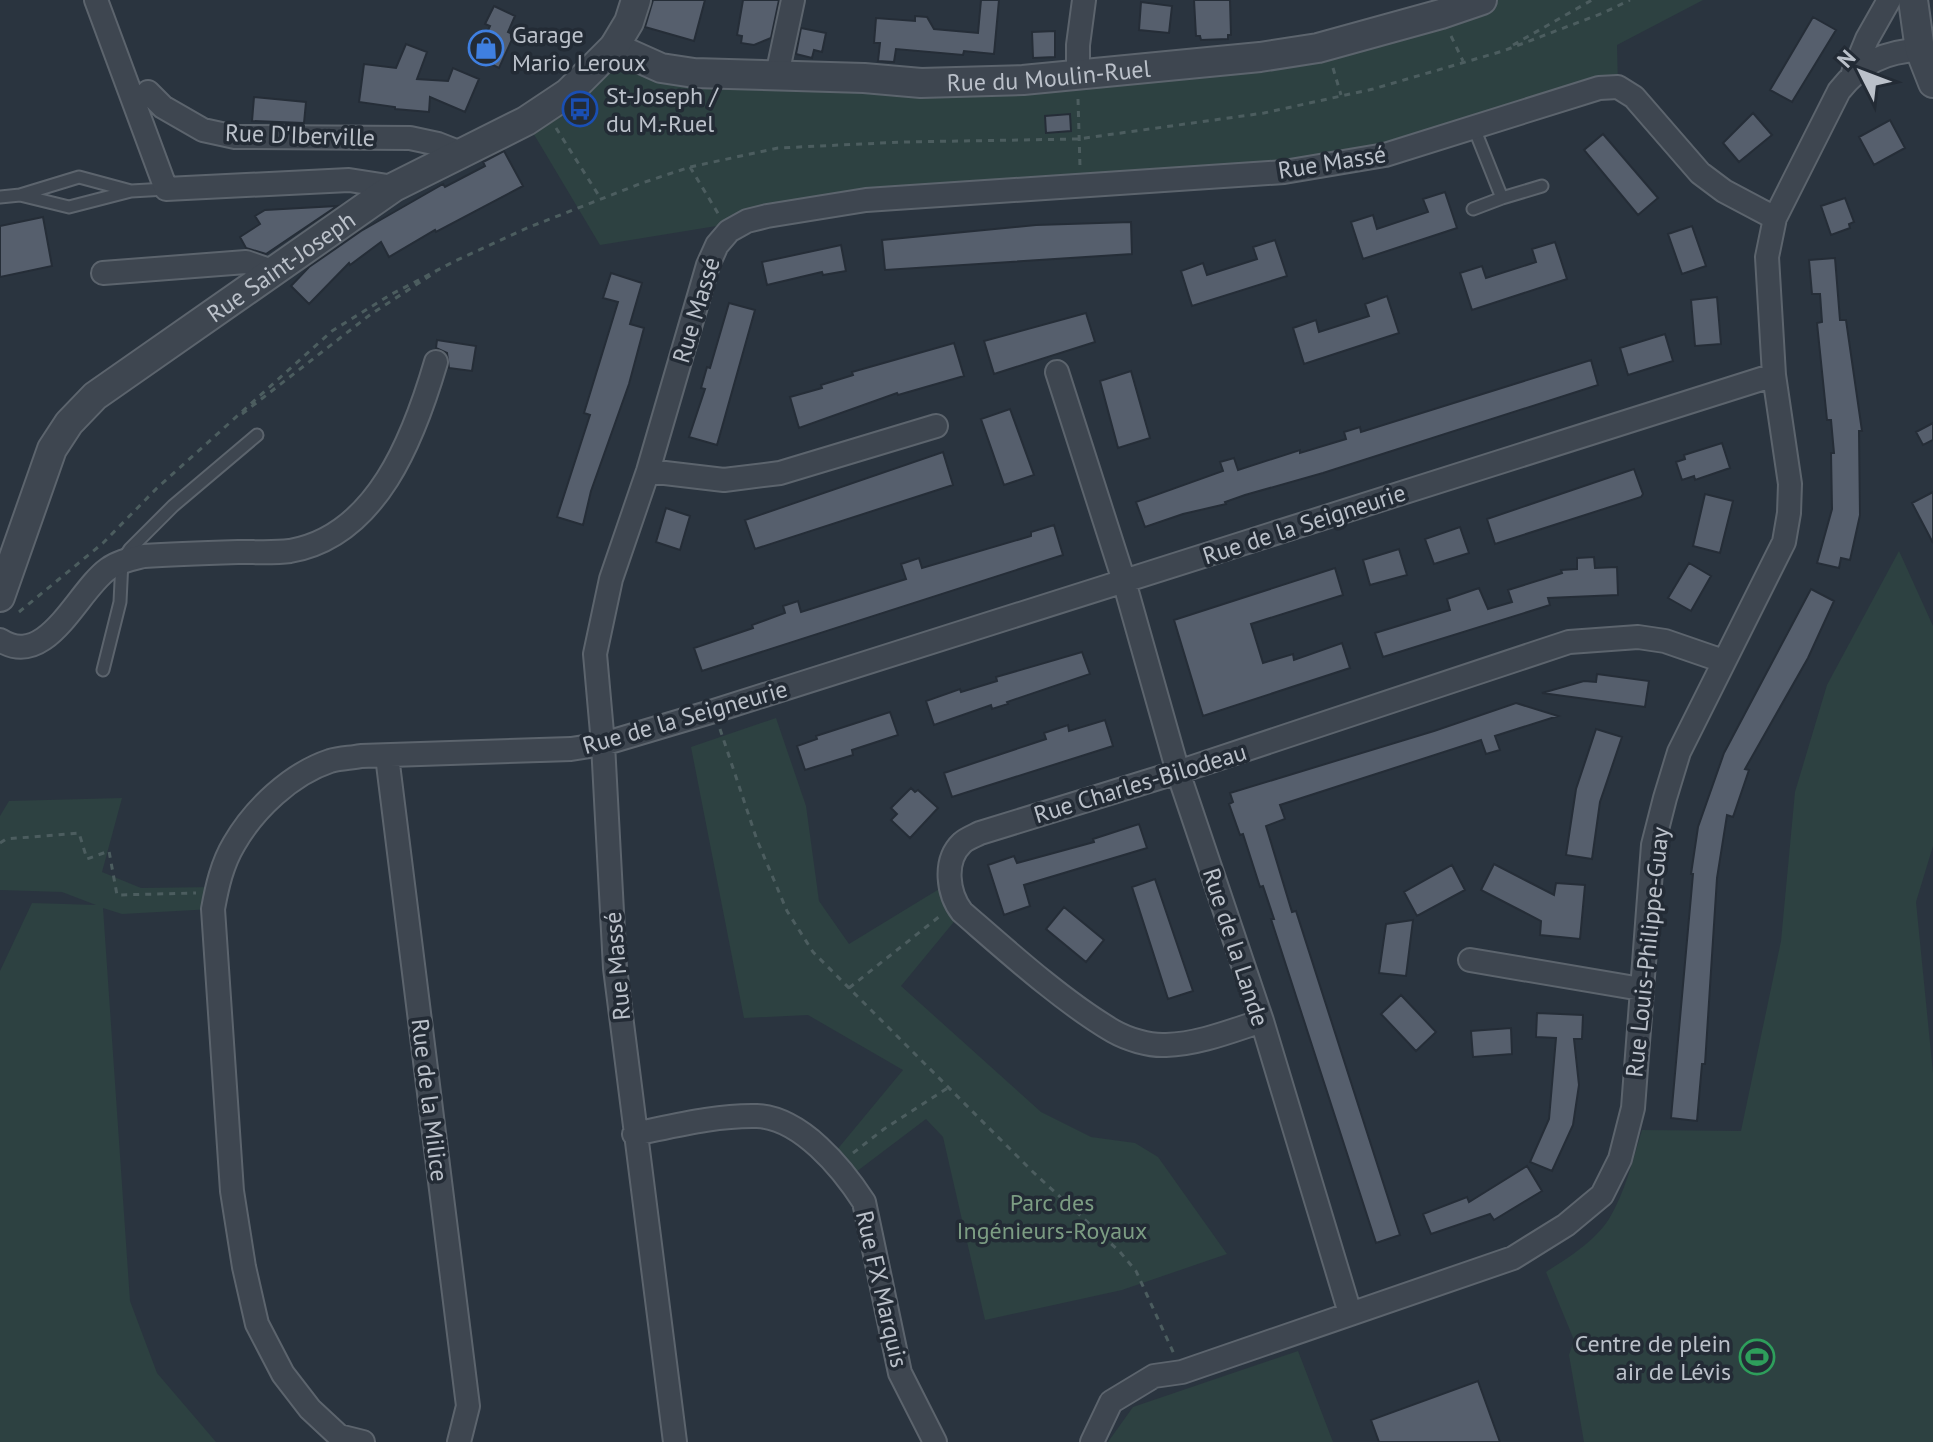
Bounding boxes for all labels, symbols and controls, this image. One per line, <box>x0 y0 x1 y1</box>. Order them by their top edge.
place label: Garage Mario Leroux <box>512 19 646 78</box>
shop icon: Garage Mario Leroux <box>467 29 505 67</box>
north arrow <box>1821 32 1901 112</box>
text: N <box>1831 44 1861 73</box>
street label: Rue du Moulin-Ruel <box>946 52 1152 98</box>
place label: St-Joseph / du M.-Ruel <box>606 80 719 139</box>
bus stop icon: St-Joseph / du M.-Ruel <box>561 90 599 128</box>
street label: Rue D'Iberville <box>224 117 376 153</box>
street label: Rue Massé <box>1276 138 1388 186</box>
street label: Rue Saint-Joseph <box>200 204 361 329</box>
street label: Rue Massé <box>665 253 727 367</box>
street label: Rue de la Seigneurie <box>1199 477 1409 571</box>
street label: Rue de la Seigneurie <box>579 673 791 761</box>
street label: Rue Charles-Bilodeau <box>1030 736 1250 830</box>
street label: Rue Louis-Philippe-Guay <box>1618 825 1676 1079</box>
street label: Rue de la Lande <box>1196 864 1276 1030</box>
street label: Rue Massé <box>597 910 637 1022</box>
street label: Rue de la Milice <box>405 1017 455 1183</box>
park label: Parc des Ingénieurs-Royaux <box>957 1187 1147 1246</box>
street label: Rue FX Marquis <box>849 1208 915 1370</box>
place label: Centre de plein air de Lévis <box>1575 1328 1731 1387</box>
sports icon: Centre de plein air de Lévis <box>1738 1338 1776 1376</box>

